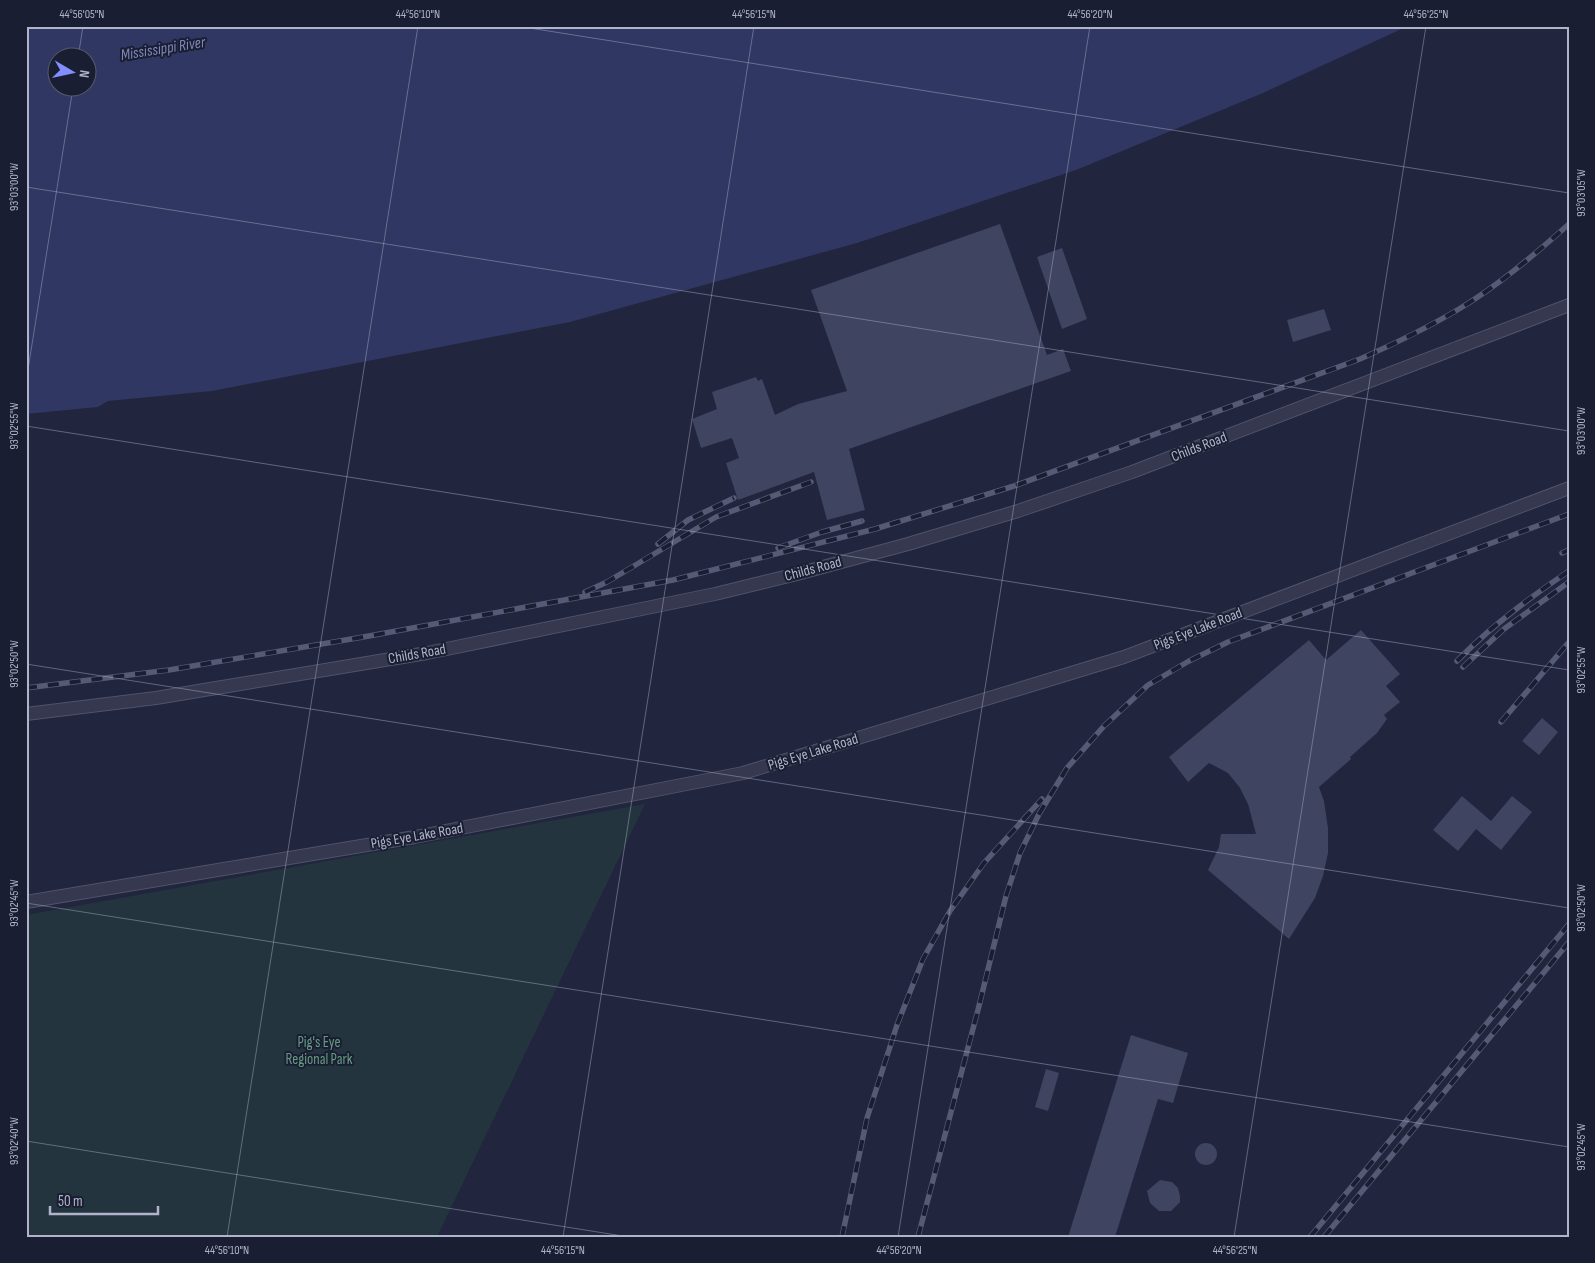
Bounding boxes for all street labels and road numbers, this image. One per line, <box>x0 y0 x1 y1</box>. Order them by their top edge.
street label: Childs Road <box>1168 428 1230 466</box>
street label: Childs Road <box>782 552 844 586</box>
street label: Pigs Eye Lake Road <box>1151 603 1245 655</box>
street label: Childs Road <box>387 640 447 668</box>
street label: Pigs Eye Lake Road <box>766 729 860 775</box>
street label: Pigs Eye Lake Road <box>369 819 465 853</box>

